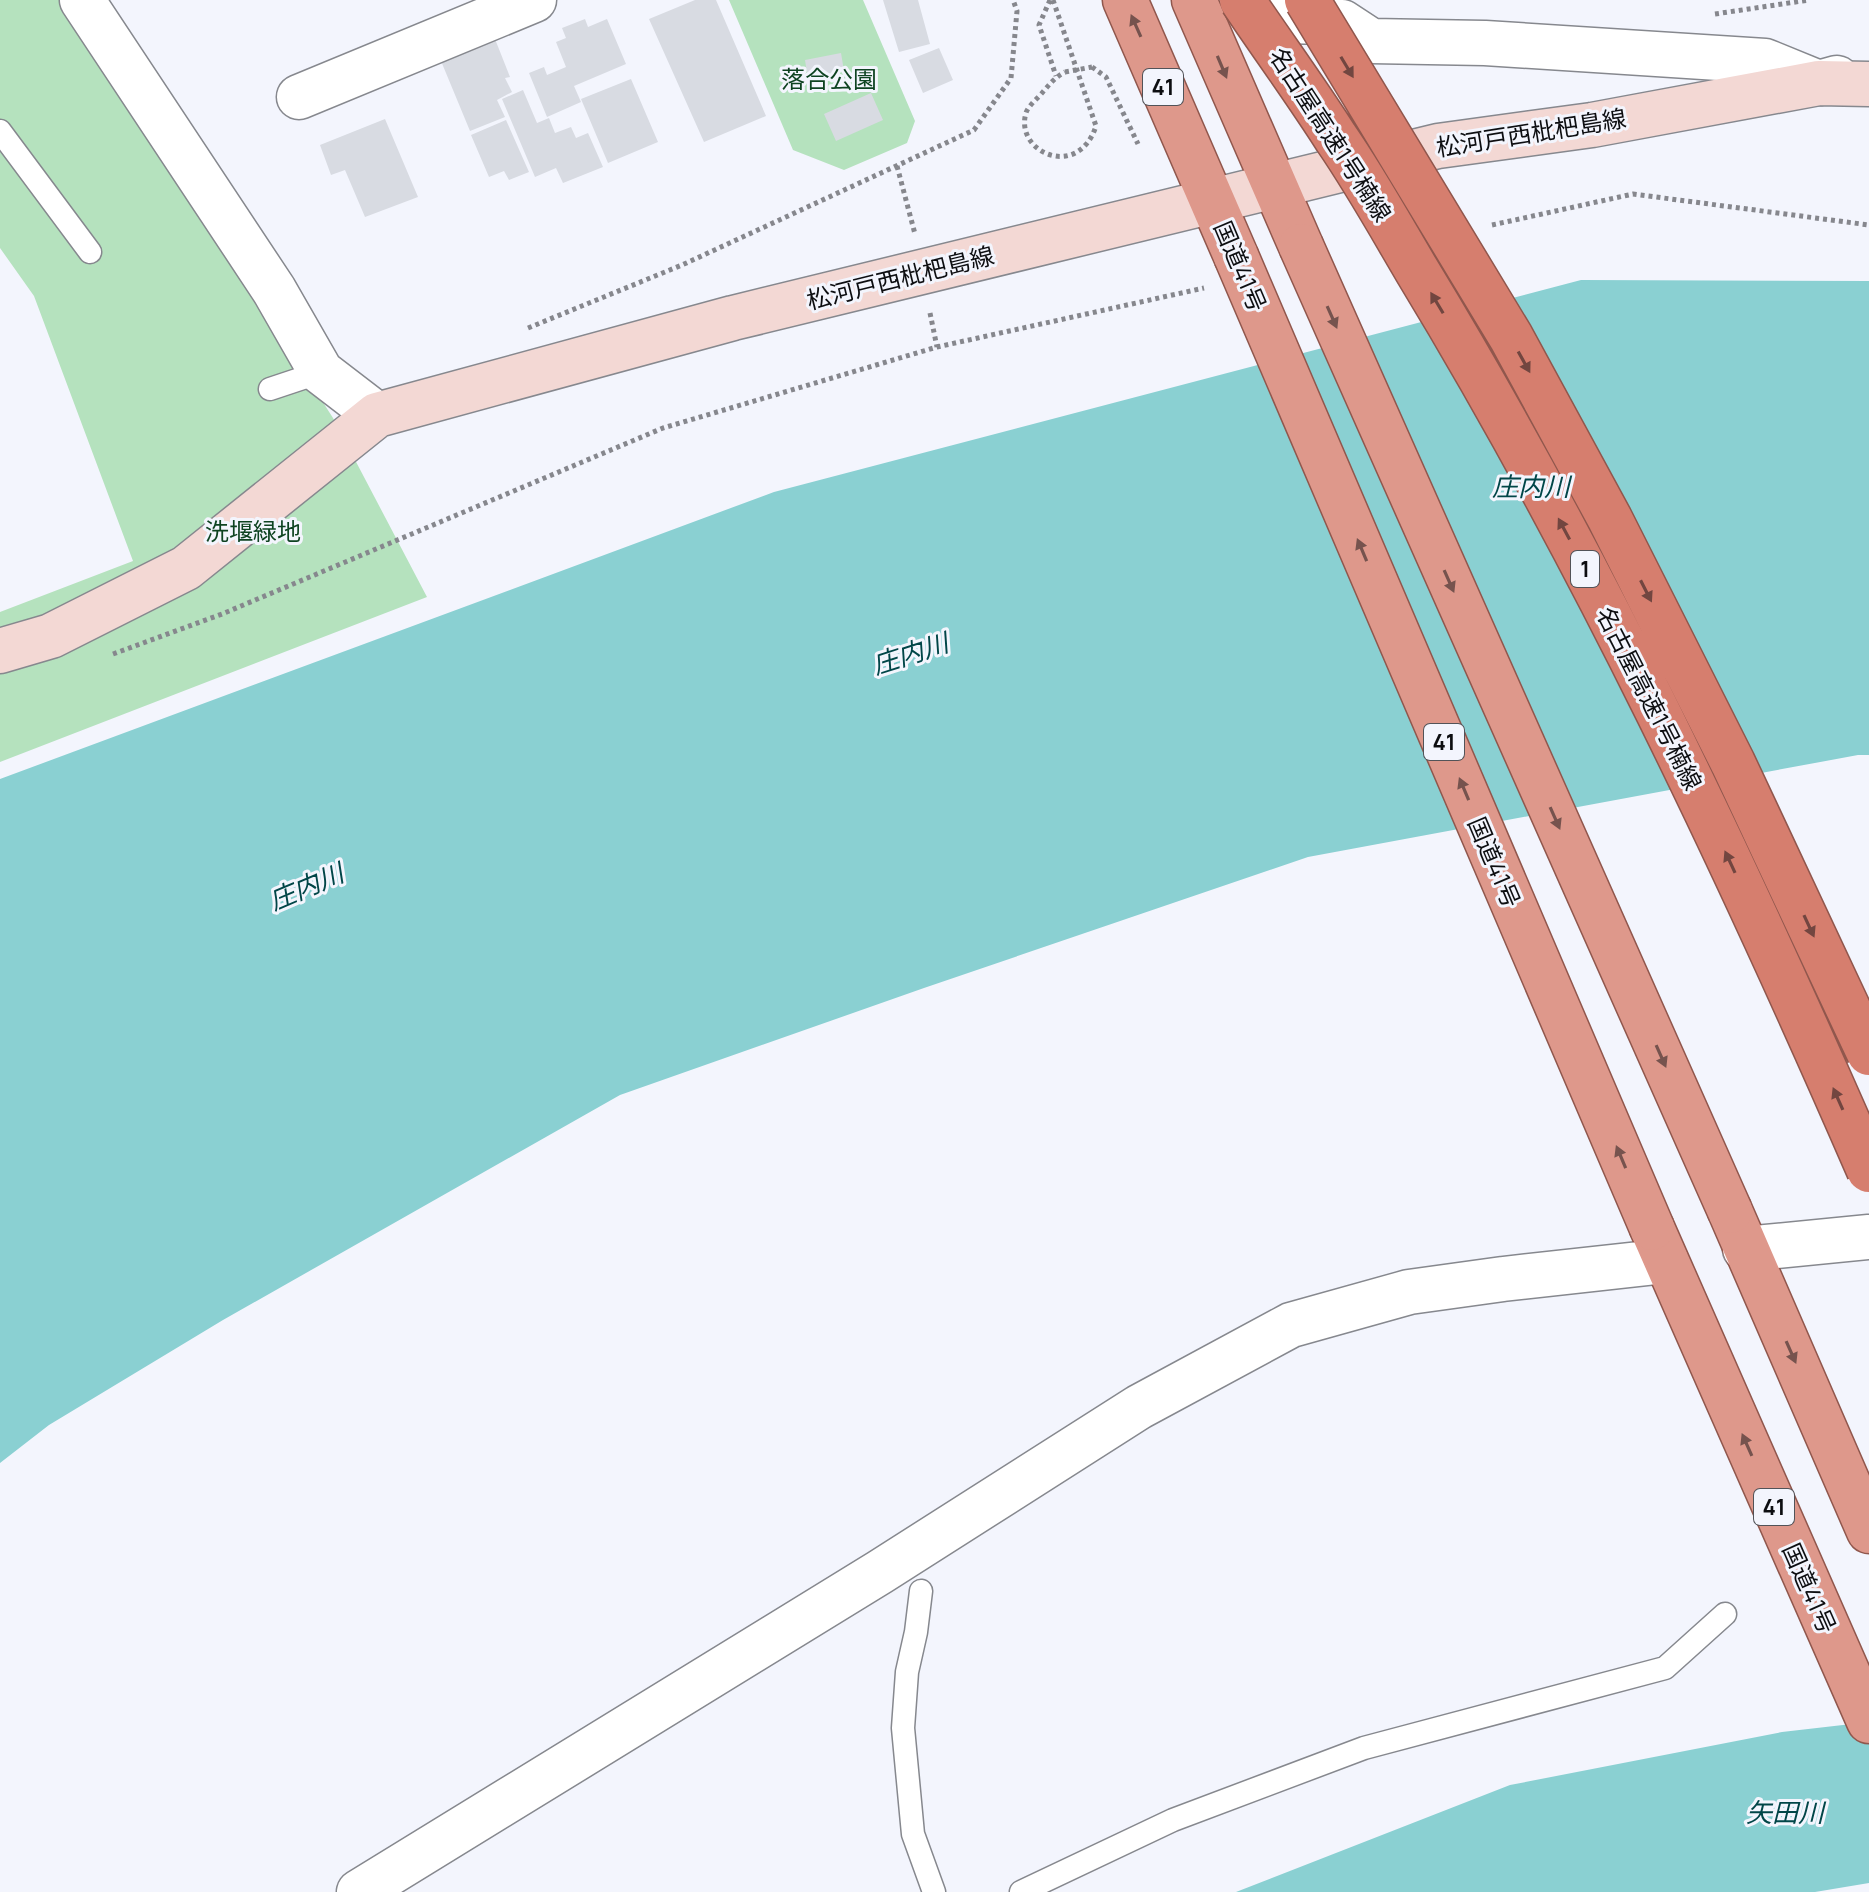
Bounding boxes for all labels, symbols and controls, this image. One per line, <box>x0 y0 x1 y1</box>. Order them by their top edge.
one-way arrow <box>1130 14 1143 37</box>
street label: 名古屋高速1号楠線 <box>1262 41 1400 227</box>
one-way arrow <box>1216 55 1229 79</box>
one-way arrow <box>1340 56 1354 78</box>
park label: 落合公園 <box>781 62 877 95</box>
road number: 41 <box>1143 69 1183 105</box>
street label: 松河戸西枇杷島線 <box>1434 101 1628 163</box>
street label: 国道41号 <box>1207 216 1275 316</box>
street label: 松河戸西枇杷島線 <box>803 238 997 316</box>
one-way arrow <box>1430 292 1444 314</box>
one-way arrow <box>1326 306 1339 329</box>
one-way arrow <box>1517 350 1531 373</box>
water label: 庄内川 <box>1492 468 1573 504</box>
park label: 洗堰緑地 <box>205 514 301 547</box>
one-way arrow <box>1557 518 1571 541</box>
one-way arrow <box>1355 538 1368 562</box>
road number: 1 <box>1571 551 1599 587</box>
one-way arrow <box>1443 569 1456 592</box>
one-way arrow <box>1640 580 1653 603</box>
street label: 名古屋高速1号楠線 <box>1590 601 1710 795</box>
water label: 庄内川 <box>867 623 955 682</box>
road number: 41 <box>1424 724 1464 760</box>
one-way arrow <box>1458 777 1471 801</box>
one-way arrow <box>1548 806 1562 830</box>
street label: 国道41号 <box>1461 812 1529 912</box>
one-way arrow <box>1723 851 1736 874</box>
water label: 庄内川 <box>263 853 352 918</box>
one-way arrow <box>1802 914 1816 937</box>
one-way arrow <box>1654 1044 1667 1067</box>
one-way arrow <box>1831 1087 1844 1111</box>
one-way arrow <box>1615 1145 1628 1169</box>
one-way arrow <box>1784 1340 1798 1363</box>
one-way arrow <box>1740 1433 1753 1457</box>
road number: 41 <box>1754 1489 1794 1525</box>
street label: 国道41号 <box>1776 1538 1844 1638</box>
water label: 矢田川 <box>1746 1794 1827 1830</box>

